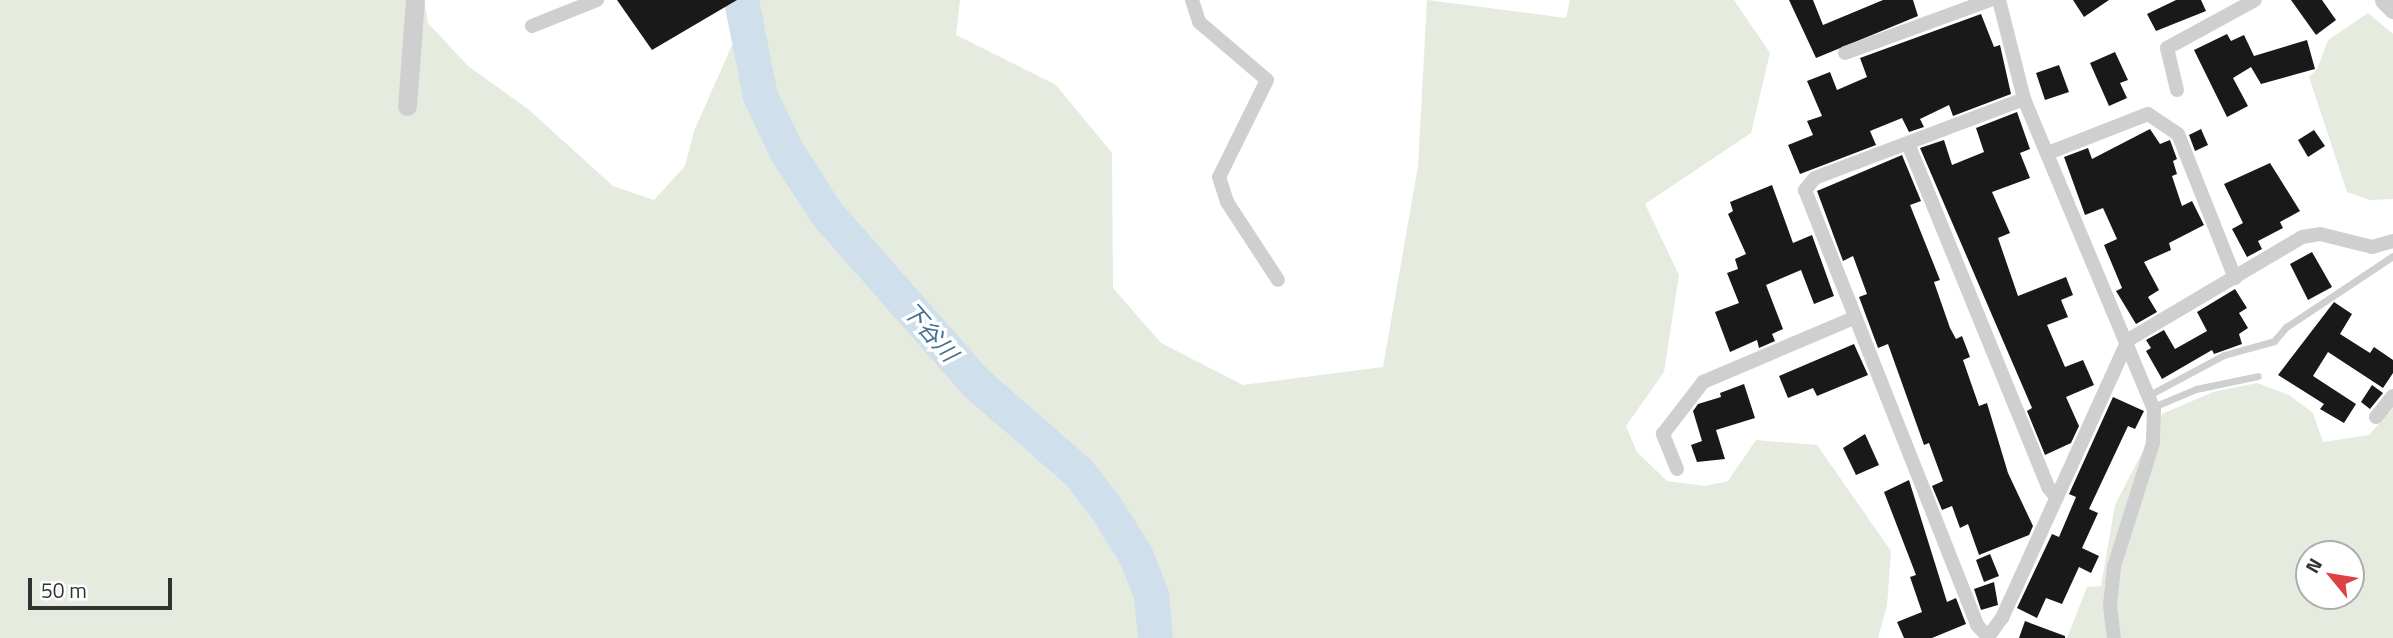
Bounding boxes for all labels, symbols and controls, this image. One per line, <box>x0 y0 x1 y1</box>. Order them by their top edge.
water label: 下谷川 <box>897 297 963 367</box>
north arrow <box>2295 540 2365 610</box>
text: N <box>2297 552 2329 578</box>
scale bar <box>32 564 175 608</box>
text: 50 m <box>41 574 87 606</box>

